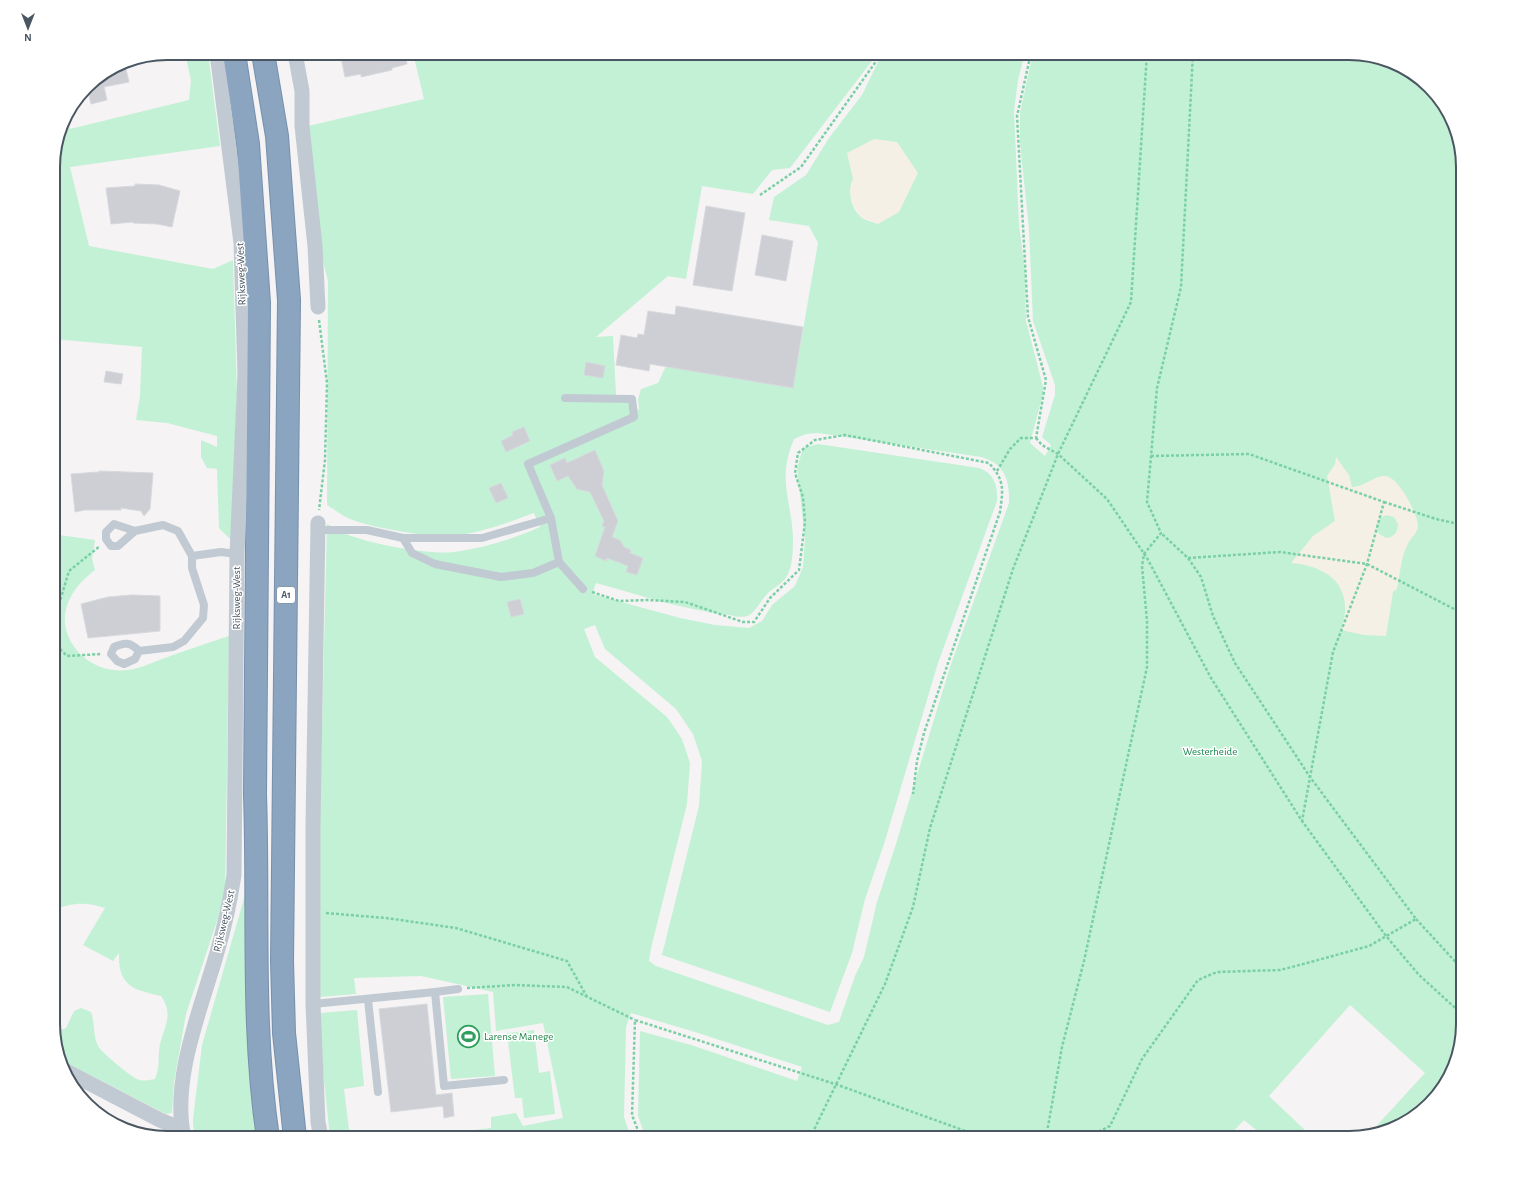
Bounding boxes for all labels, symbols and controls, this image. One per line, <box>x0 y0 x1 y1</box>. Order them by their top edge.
north arrow <box>8 8 48 48</box>
text: N <box>24 32 32 43</box>
street label: Rijksweg-West <box>234 242 248 306</box>
street label: Rijksweg-West <box>231 566 242 629</box>
road number: A1 <box>277 587 295 603</box>
park label: Westerheide <box>1183 746 1237 757</box>
street label: Rijksweg-West <box>212 889 237 953</box>
sports icon: Larense Manege <box>456 1023 482 1049</box>
place label: Larense Manege <box>484 1031 553 1042</box>

